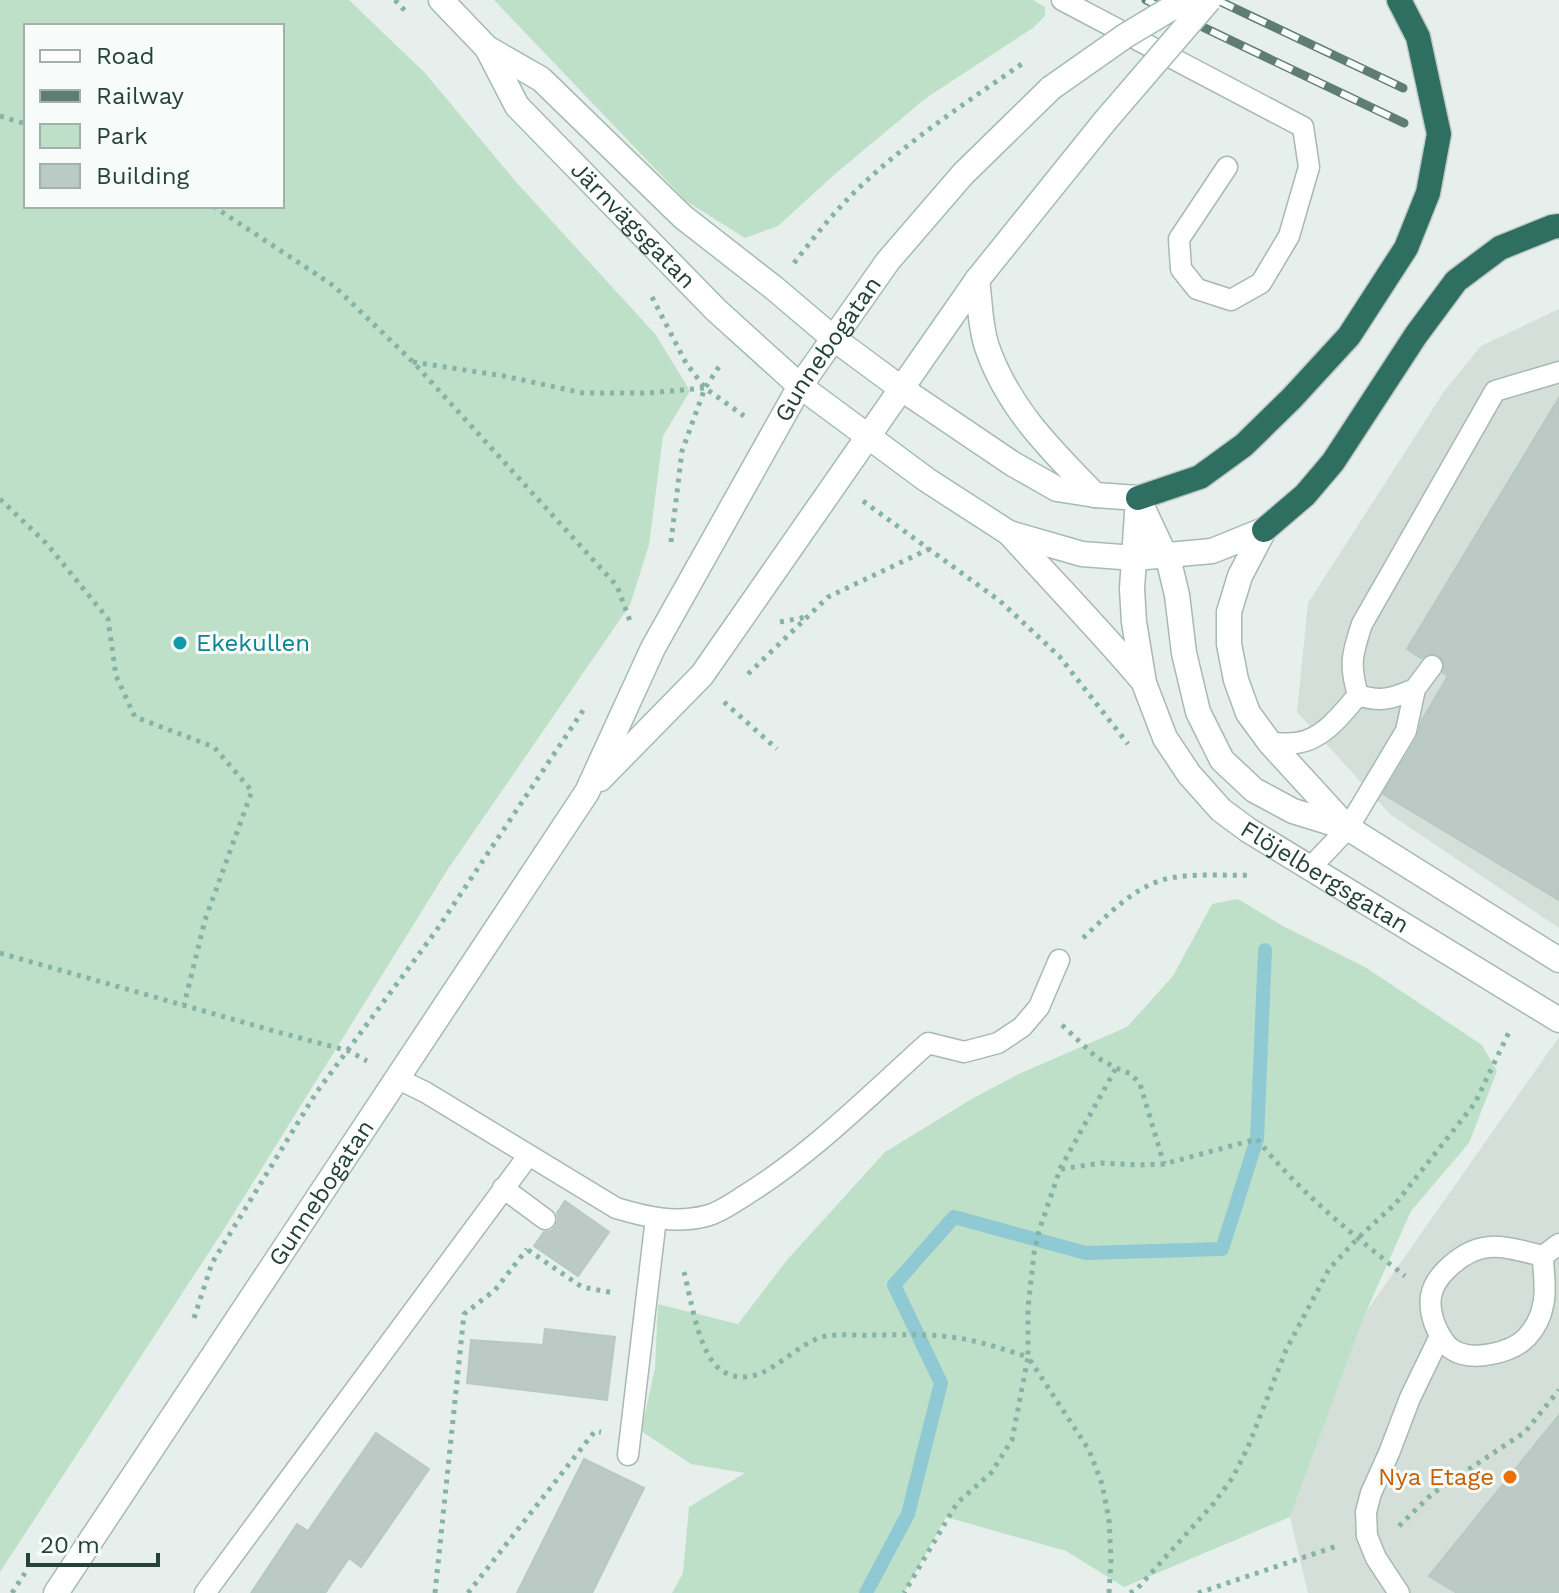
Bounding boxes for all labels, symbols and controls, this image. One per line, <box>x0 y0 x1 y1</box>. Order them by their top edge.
legend <box>24 24 284 208</box>
text: Road <box>96 42 155 70</box>
text: Railway <box>96 82 185 110</box>
text: Park <box>96 122 148 150</box>
street label: Järnvägsgatan <box>565 156 701 294</box>
text: Building <box>96 162 189 190</box>
street label: Gunnebogatan <box>769 271 887 427</box>
place label: Ekekullen <box>196 629 310 657</box>
marker: Ekekullen <box>171 634 189 652</box>
street label: Flöjelbergsgatan <box>1236 815 1414 939</box>
street label: Gunnebogatan <box>263 1114 380 1271</box>
place label: Nya Etage <box>1378 1463 1494 1491</box>
marker: Nya Etage <box>1501 1468 1519 1486</box>
scale bar <box>28 1517 158 1567</box>
text: 20 m <box>40 1531 100 1559</box>

